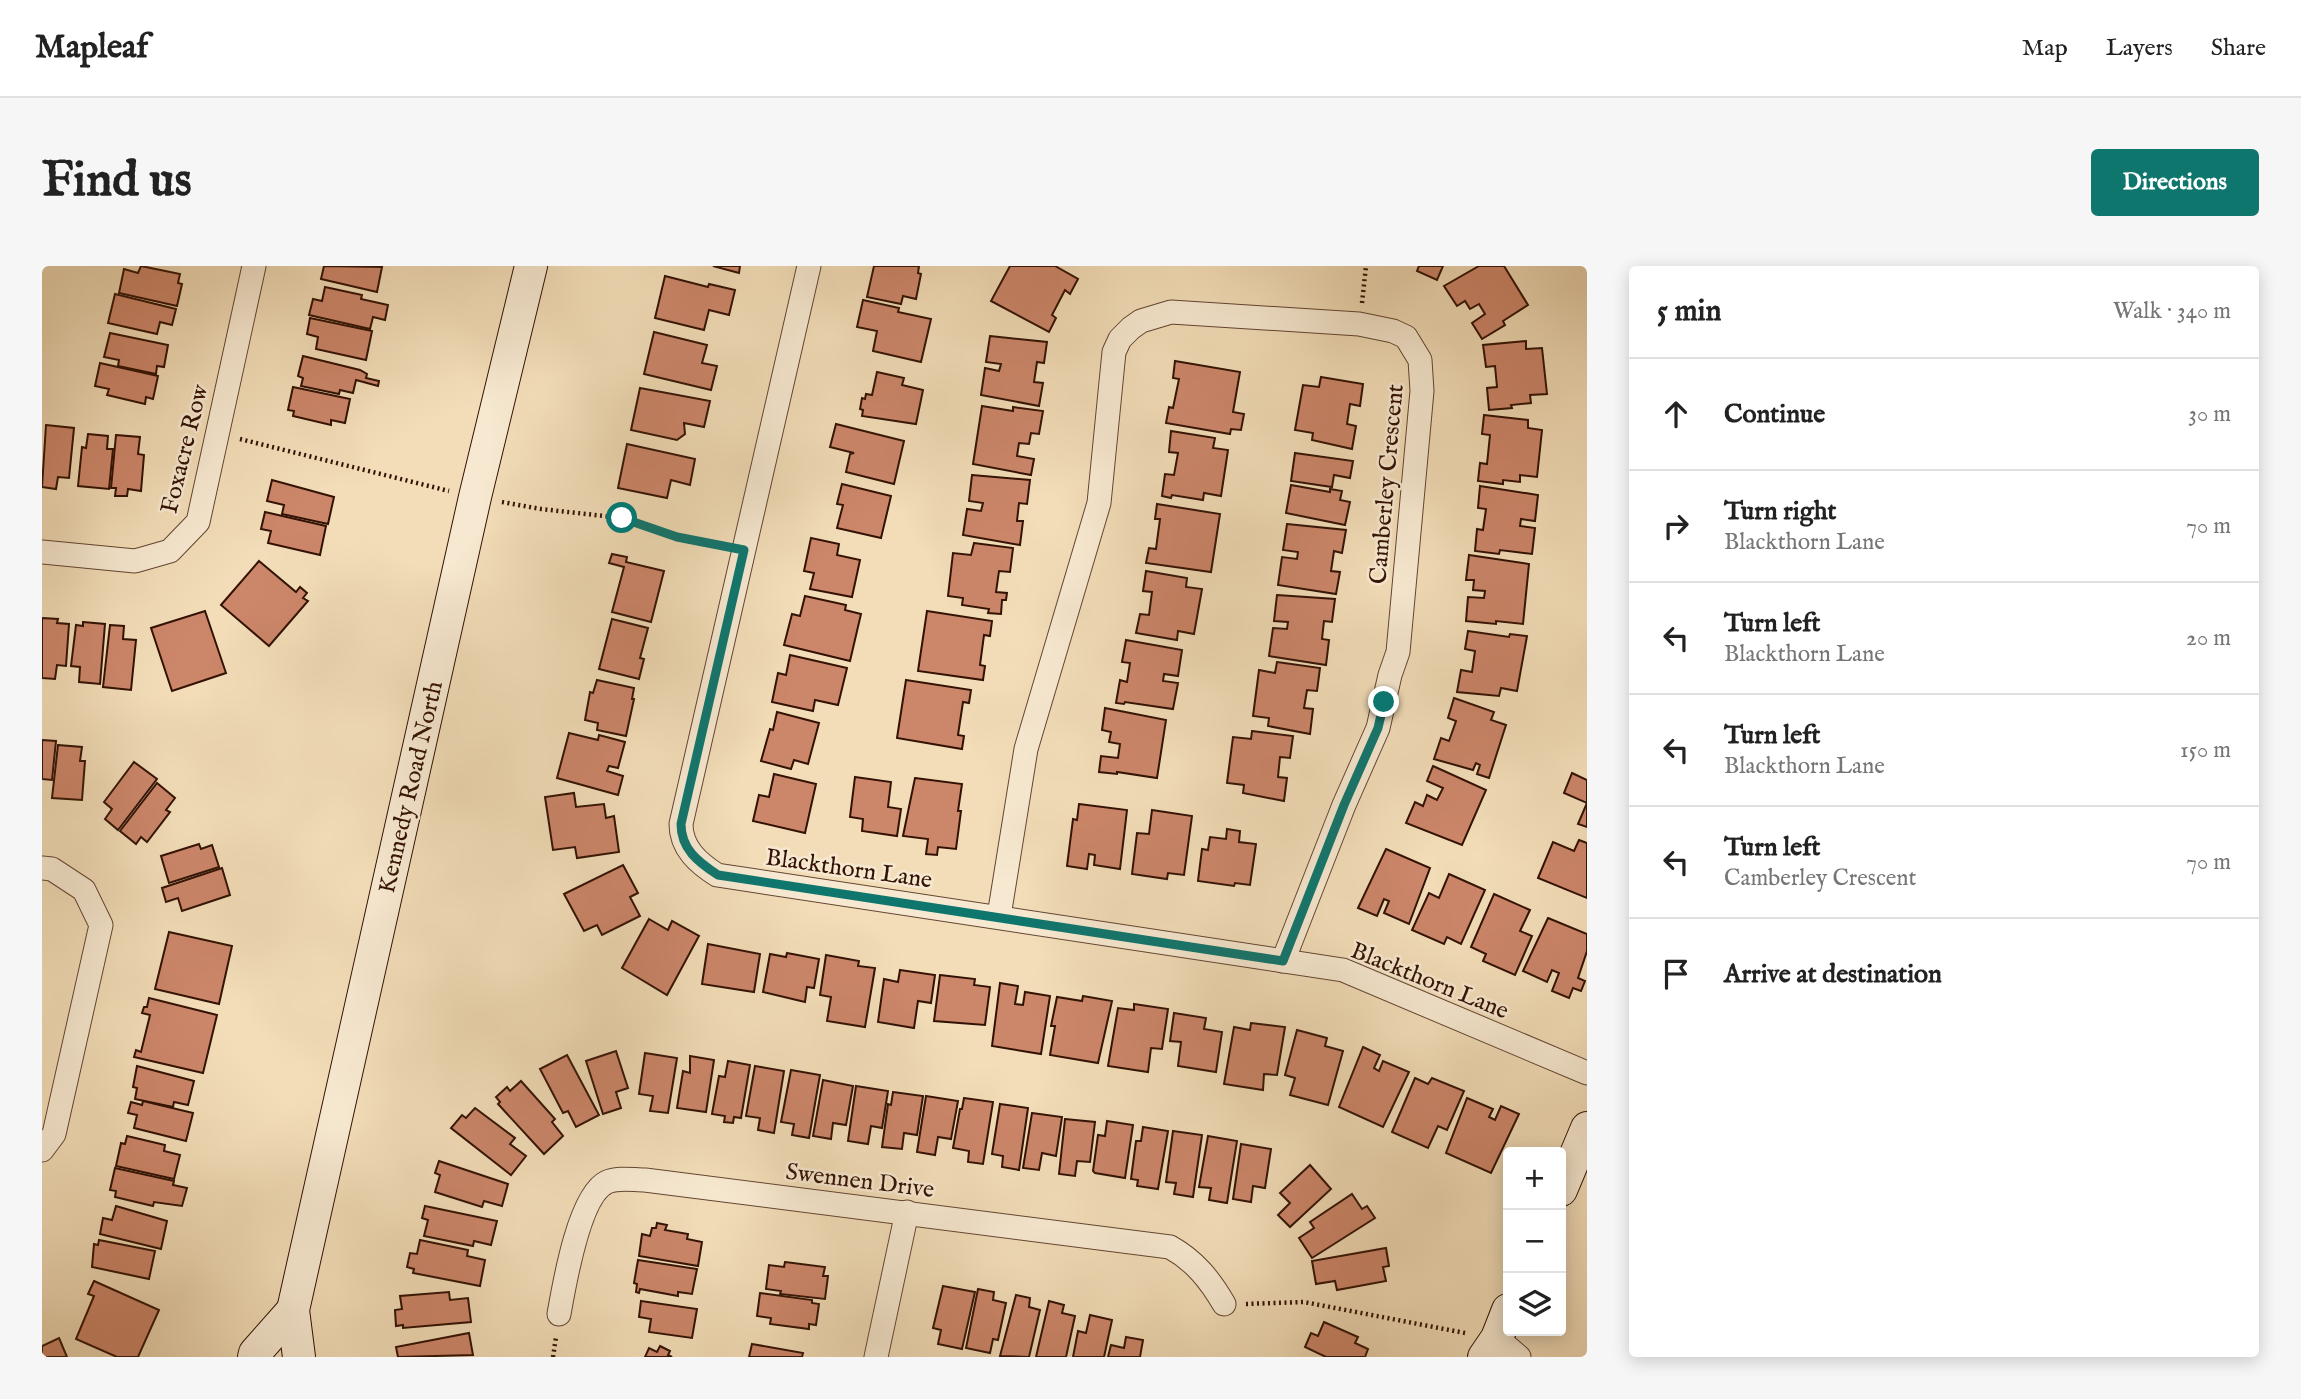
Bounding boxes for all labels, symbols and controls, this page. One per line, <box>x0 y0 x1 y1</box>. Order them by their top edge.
text: Mapleaf <box>35 27 148 69</box>
text: Map <box>2022 33 2068 64</box>
text: Layers <box>2106 33 2173 64</box>
text: Share <box>2211 33 2266 64</box>
button: Directions <box>2091 149 2259 216</box>
text: Find us <box>42 151 192 213</box>
text: 5 min <box>1657 293 1722 331</box>
text: Walk · 340 m <box>2113 297 2231 326</box>
street label: Foxacre Row <box>154 381 217 517</box>
street label: Camberley Crescent <box>1363 383 1412 585</box>
icon: ahead <box>1657 395 1695 433</box>
text: Continue <box>1724 398 1825 431</box>
text: 30 m <box>2188 400 2231 429</box>
text: Turn right <box>1724 495 1837 528</box>
route start <box>606 502 637 533</box>
icon: right <box>1657 507 1695 545</box>
text: 70 m <box>2186 512 2231 541</box>
text: Blackthorn Lane <box>1724 528 1885 557</box>
text: Turn left <box>1724 607 1821 640</box>
icon: left <box>1657 619 1695 657</box>
text: 20 m <box>2186 624 2231 653</box>
text: Blackthorn Lane <box>1724 640 1885 669</box>
street label: Kennedy Road North <box>372 678 451 897</box>
route end <box>1368 686 1399 717</box>
text: Turn left <box>1724 719 1821 752</box>
icon: left <box>1657 731 1695 769</box>
text: 150 m <box>2180 736 2231 765</box>
text: Blackthorn Lane <box>1724 752 1885 781</box>
text: Turn left <box>1724 831 1821 864</box>
street label: Blackthorn Lane <box>764 842 934 897</box>
icon: left <box>1657 843 1695 881</box>
text: 70 m <box>2186 848 2231 877</box>
text: Camberley Crescent <box>1724 864 1916 893</box>
street label: Blackthorn Lane <box>1346 936 1513 1027</box>
icon: arrive <box>1657 955 1695 993</box>
text: Arrive at destination <box>1724 958 1942 991</box>
map controls <box>1503 1147 1566 1336</box>
button: + <box>1503 1147 1566 1210</box>
street label: Swennen Drive <box>784 1157 936 1206</box>
button: − <box>1503 1210 1566 1273</box>
button: layers <box>1503 1273 1566 1336</box>

